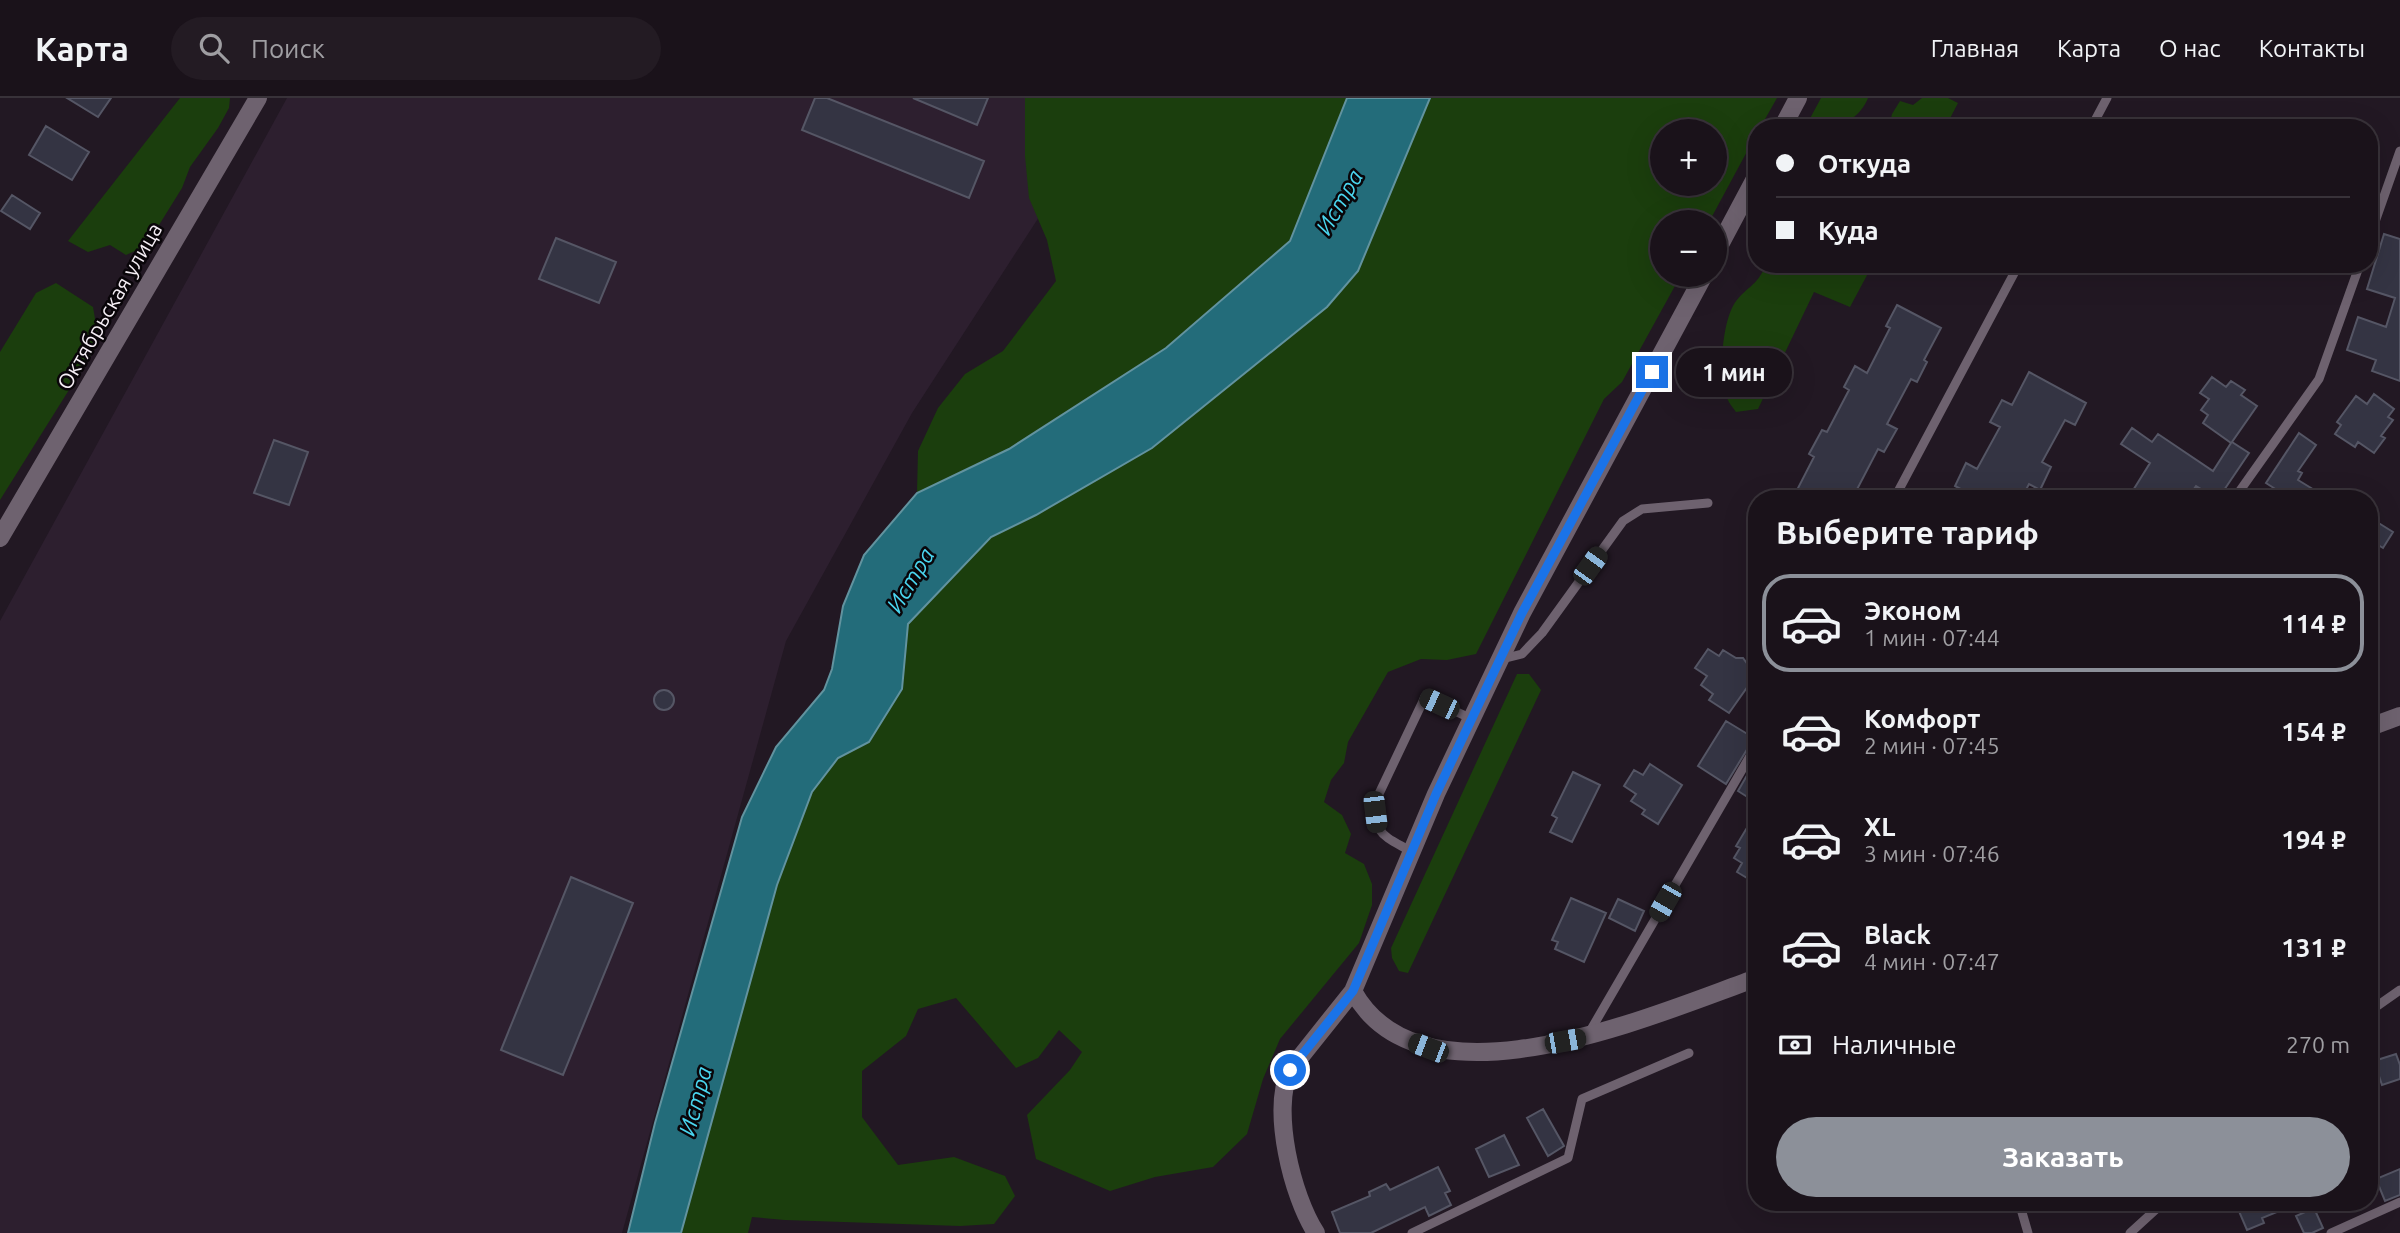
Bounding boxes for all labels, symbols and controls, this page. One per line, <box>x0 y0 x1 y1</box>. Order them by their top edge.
search box <box>171 17 661 80</box>
icon: search <box>195 29 233 67</box>
text: Карта <box>35 30 129 67</box>
text: Поиск <box>251 34 325 63</box>
text: Главная <box>1931 35 2019 62</box>
text: Карта <box>2057 35 2121 62</box>
text: О нас <box>2159 35 2221 62</box>
text: Контакты <box>2259 35 2365 62</box>
map controls <box>1650 119 1727 287</box>
button: + <box>1650 119 1727 196</box>
text: Откуда <box>1818 149 1911 178</box>
water label: Истра <box>1311 165 1367 239</box>
button: − <box>1650 210 1727 287</box>
text: Куда <box>1818 216 1879 245</box>
street label: Октябрьская улица <box>52 219 166 393</box>
callout: 1 мин <box>1676 348 1792 396</box>
route end <box>1636 356 1668 388</box>
text: 1 мин <box>1702 360 1766 385</box>
text: Выберите тариф <box>1776 514 2039 550</box>
water label: Истра <box>881 543 939 617</box>
car <box>1570 543 1611 589</box>
icon: car <box>1780 592 1843 655</box>
text: Эконом <box>1864 596 1961 625</box>
text: 114 ₽ <box>2281 609 2346 638</box>
text: 1 мин · 07:44 <box>1864 625 2000 650</box>
car <box>1416 686 1463 722</box>
icon: car <box>1780 700 1843 763</box>
text: Комфорт <box>1864 704 1980 733</box>
text: 154 ₽ <box>2281 717 2346 746</box>
text: 2 мин · 07:45 <box>1864 733 2000 758</box>
car <box>1363 790 1388 834</box>
icon: car <box>1780 808 1843 871</box>
text: XL <box>1864 812 1895 841</box>
text: 194 ₽ <box>2281 825 2346 854</box>
text: 3 мин · 07:46 <box>1864 841 2000 866</box>
car <box>1646 879 1685 925</box>
icon: car <box>1780 916 1843 979</box>
text: Black <box>1864 920 1931 949</box>
text: 131 ₽ <box>2281 933 2346 962</box>
text: 4 мин · 07:47 <box>1864 949 2000 974</box>
icon: cash <box>1776 1026 1814 1064</box>
car <box>1543 1027 1588 1055</box>
text: Наличные <box>1832 1030 1957 1059</box>
car <box>1405 1031 1452 1065</box>
text: 270 m <box>2286 1032 2350 1057</box>
route start <box>1274 1054 1306 1086</box>
water label: Истра <box>674 1064 716 1138</box>
button: Заказать <box>1776 1117 2350 1197</box>

